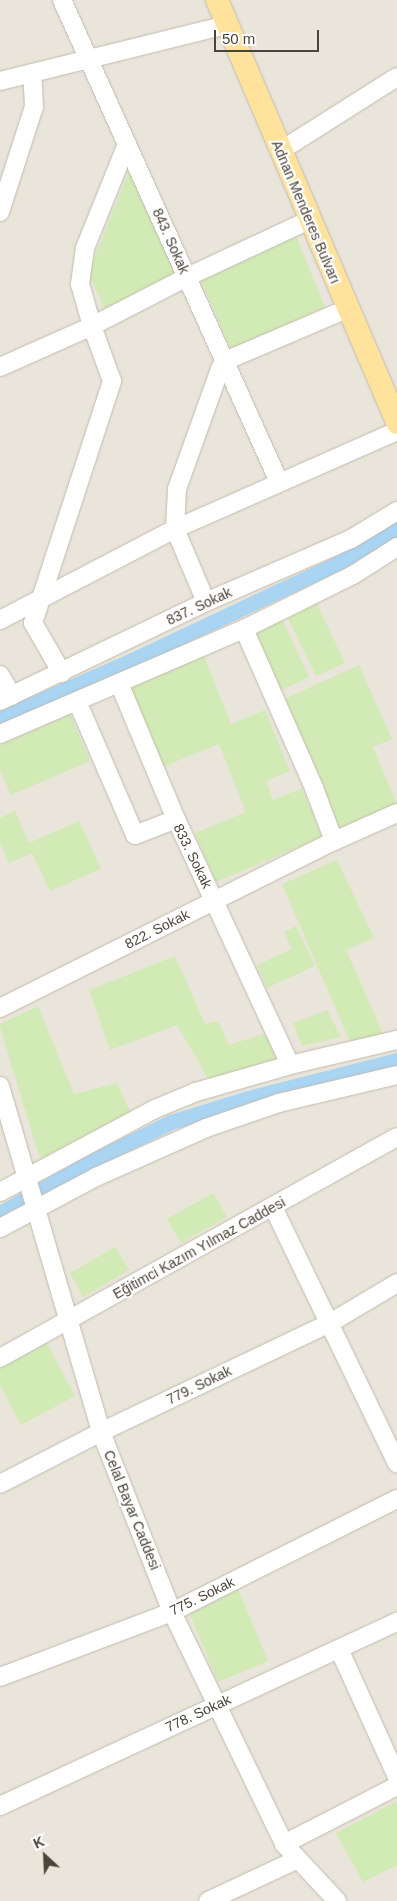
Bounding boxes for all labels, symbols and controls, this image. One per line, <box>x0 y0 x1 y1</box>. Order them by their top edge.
scale bar <box>217 20 322 52</box>
text: 50 m <box>222 30 255 47</box>
street label: Adnan Menderes Bulvarı <box>268 138 344 286</box>
street label: 843. Sokak <box>149 206 193 276</box>
street label: 837. Sokak <box>164 584 234 628</box>
street label: 833. Sokak <box>170 821 216 891</box>
street label: 822. Sokak <box>122 906 192 952</box>
street label: Eğitimci Kazım Yılmaz Caddesi <box>110 1194 288 1302</box>
street label: 779. Sokak <box>164 1362 234 1408</box>
street label: Celal Bayar Caddesi <box>100 1448 164 1572</box>
street label: 775. Sokak <box>167 1573 237 1619</box>
street label: 778. Sokak <box>163 1691 233 1735</box>
north arrow <box>20 1831 70 1881</box>
text: K <box>31 1833 47 1852</box>

